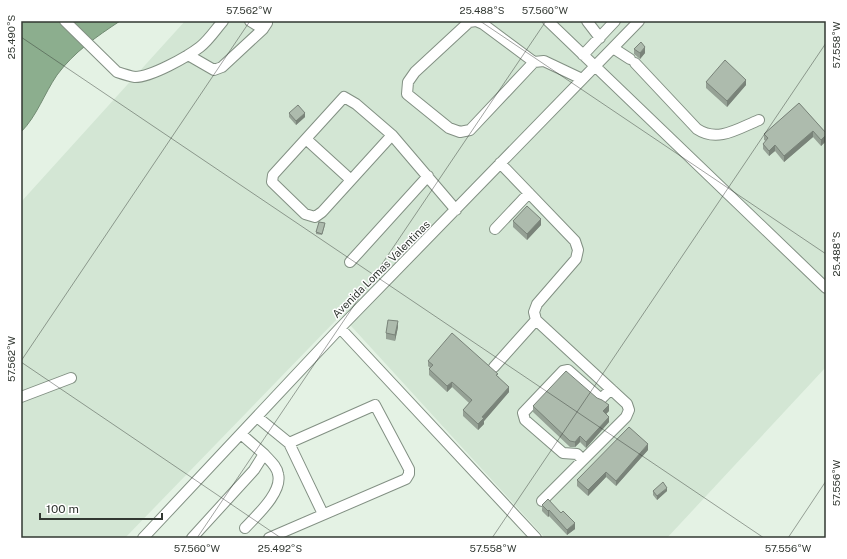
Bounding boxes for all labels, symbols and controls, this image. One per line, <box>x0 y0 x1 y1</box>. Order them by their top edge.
text: 57.562°W <box>226 4 273 16</box>
text: 25.488°S <box>459 4 505 16</box>
text: 57.560°W <box>522 4 569 16</box>
text: 25.490°S <box>5 14 17 59</box>
text: 57.558°W <box>830 21 842 68</box>
street label: Avenida Lomas Valentinas <box>330 218 432 320</box>
text: 25.488°S <box>830 231 842 277</box>
text: 57.562°W <box>5 335 17 382</box>
text: 57.556°W <box>830 459 842 506</box>
scale bar <box>40 495 162 521</box>
text: 100 m <box>46 502 79 516</box>
text: 57.560°W <box>174 542 221 554</box>
text: 25.492°S <box>258 542 302 554</box>
text: 57.558°W <box>470 542 517 554</box>
text: 57.556°W <box>765 542 812 554</box>

